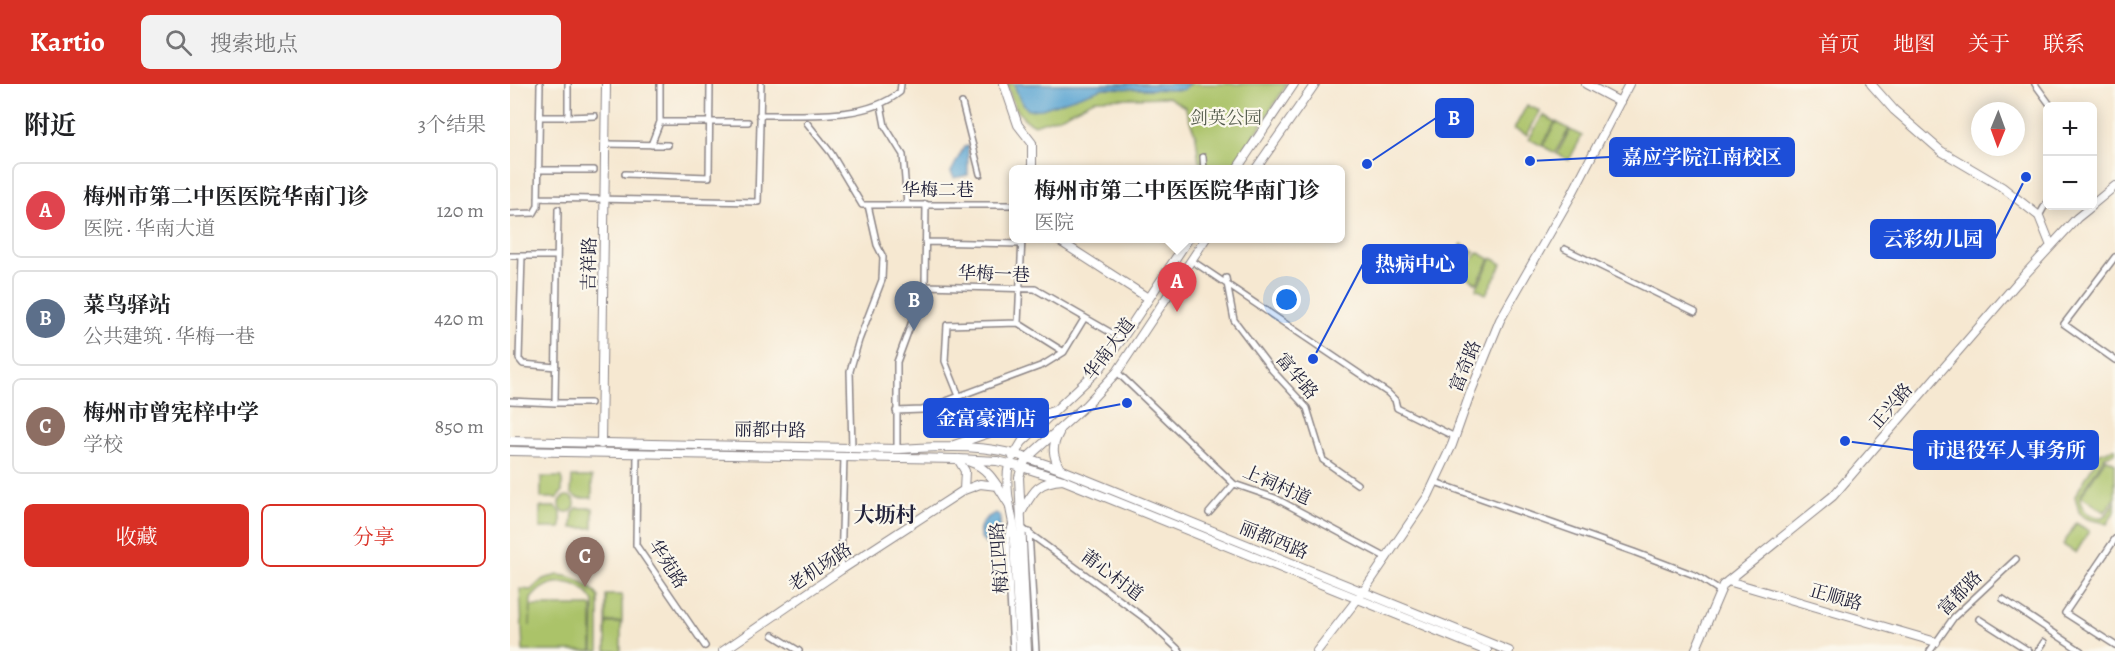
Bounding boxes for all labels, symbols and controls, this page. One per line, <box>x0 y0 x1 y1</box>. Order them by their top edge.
search box <box>141 15 561 69</box>
text: Kartio <box>30 23 105 61</box>
icon: search <box>162 26 195 59</box>
text: 搜索地点 <box>210 29 298 59</box>
text: 首页 <box>1818 30 1860 58</box>
text: 地图 <box>1893 30 1935 58</box>
text: 关于 <box>1968 30 2010 58</box>
text: 联系 <box>2043 30 2085 58</box>
callout: B <box>1436 99 1473 137</box>
north arrow <box>1971 102 2025 156</box>
map controls <box>2043 102 2097 210</box>
button: + <box>2043 102 2097 156</box>
text: B <box>1448 105 1460 132</box>
park label: 剑英公园 <box>1190 106 1262 130</box>
text: 附近 <box>24 108 76 143</box>
text: 3个结果 <box>418 111 486 138</box>
callout: 嘉应学院江南校区 <box>1610 138 1794 176</box>
text: 嘉应学院江南校区 <box>1622 144 1782 171</box>
button: − <box>2043 156 2097 210</box>
popup <box>1009 165 1345 243</box>
text: 梅州市第二中医医院华南门诊 <box>1034 176 1320 206</box>
street label: 华梅二巷 <box>902 178 974 202</box>
text: 梅州市第二中医医院华南门诊 <box>83 182 369 212</box>
text: A <box>39 197 52 224</box>
text: 120 m <box>436 197 484 224</box>
text: 医院 <box>1034 209 1074 236</box>
text: 医院 · 华南大道 <box>83 215 215 242</box>
callout: 云彩幼儿园 <box>1871 220 1995 258</box>
text: 云彩幼儿园 <box>1883 226 1983 253</box>
street label: 吉祥路 <box>577 237 601 291</box>
callout: 热病中心 <box>1363 245 1467 283</box>
text: 热病中心 <box>1375 251 1455 278</box>
street label: 华梅一巷 <box>958 261 1030 287</box>
pin: A <box>1158 262 1196 312</box>
pin: B <box>894 282 934 331</box>
your location <box>1272 285 1301 314</box>
text: 菜鸟驿站 <box>83 290 171 320</box>
text: B <box>39 305 52 332</box>
text: 420 m <box>434 305 484 332</box>
street label: 华南大道 <box>1078 313 1140 385</box>
text: 公共建筑 · 华梅一巷 <box>83 323 255 350</box>
street label: 富奇路 <box>1444 336 1486 396</box>
street label: 富华路 <box>1270 348 1324 404</box>
street label: 正兴路 <box>1864 378 1918 434</box>
text: 梅州市曾宪梓中学 <box>83 398 259 428</box>
callout: 金富豪酒店 <box>924 399 1048 437</box>
text: 金富豪酒店 <box>936 405 1036 432</box>
text: C <box>39 413 52 440</box>
text: 850 m <box>434 413 484 440</box>
street label: 丽都中路 <box>734 417 806 443</box>
text: 学校 <box>83 431 123 458</box>
callout: 市退役军人事务所 <box>1914 431 2098 469</box>
text: 市退役军人事务所 <box>1926 437 2086 464</box>
street label: 上祠村道 <box>1239 459 1315 511</box>
district label: 大坜村 <box>854 501 917 529</box>
button: 收藏 <box>24 504 249 567</box>
button: 分享 <box>261 504 486 567</box>
street label: 丽都西路 <box>1236 515 1312 565</box>
street label: 梅江四路 <box>985 521 1013 595</box>
street label: 华苑路 <box>643 535 693 593</box>
street label: 老机场路 <box>783 537 857 597</box>
pin: C <box>566 538 604 587</box>
street label: 莆心村道 <box>1076 544 1148 606</box>
street label: 富都路 <box>1933 565 1987 621</box>
street label: 正顺路 <box>1807 578 1865 616</box>

